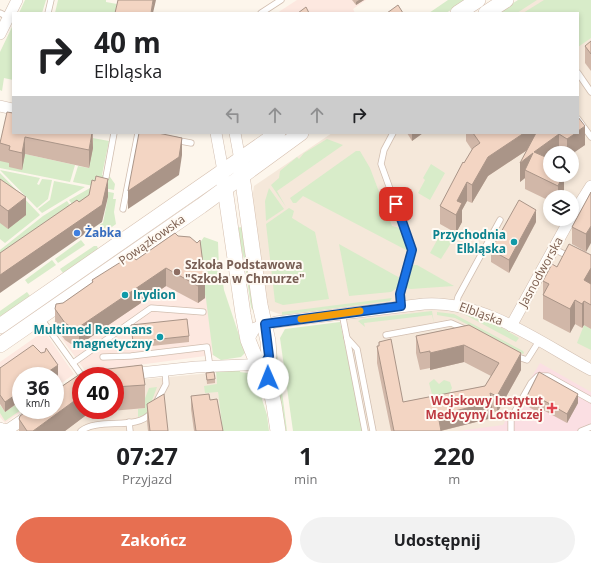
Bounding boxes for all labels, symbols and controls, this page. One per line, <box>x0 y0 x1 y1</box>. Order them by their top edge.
text: 40 m <box>94 23 161 61</box>
icon: right <box>28 28 80 80</box>
text: Elbląska <box>94 59 162 83</box>
icon: left <box>222 104 244 126</box>
icon: ahead <box>264 104 286 126</box>
icon: ahead <box>306 104 328 126</box>
icon: right <box>348 104 370 126</box>
map controls <box>543 146 579 226</box>
button: search <box>543 146 579 182</box>
pin <box>379 187 413 221</box>
button: layers <box>543 190 579 226</box>
icon: arrive <box>385 193 407 215</box>
street label: Powązkowska <box>115 210 188 269</box>
place label: Żabka <box>85 224 121 241</box>
place label: Przychodnia Elbląska <box>432 226 506 257</box>
marker: Żabka <box>72 228 82 238</box>
street label: Jasnodworska <box>514 234 567 311</box>
marker: Przychodnia Elbląska <box>509 237 519 247</box>
place label: Szkoła Podstawowa "Szkoła w Chmurze" <box>185 256 305 287</box>
marker: Szkoła Podstawowa "Szkoła w Chmurze" <box>172 267 182 277</box>
place label: Irydion <box>133 286 176 303</box>
marker: Irydion <box>120 290 130 300</box>
street label: Elbląska <box>457 298 505 329</box>
place label: Multimed Rezonans magnetyczny <box>33 321 152 352</box>
marker: Multimed Rezonans magnetyczny <box>155 332 165 342</box>
position arrow <box>247 357 289 399</box>
speed limit sign: 40 <box>72 367 124 419</box>
text: 36 <box>27 374 49 401</box>
place label: Wojskowy Instytut Medycyny Lotniczej <box>426 392 543 423</box>
text: km/h <box>26 396 50 410</box>
marker: Wojskowy Instytut Medycyny Lotniczej <box>546 402 558 414</box>
text: 07:27 <box>116 439 178 472</box>
text: 1 <box>299 439 313 472</box>
text: 220 <box>434 439 475 472</box>
text: Przyjazd <box>122 470 172 488</box>
text: min <box>294 470 317 488</box>
text: m <box>448 470 460 488</box>
button: Zakończ <box>16 517 292 563</box>
button: Udostępnij <box>300 517 575 563</box>

